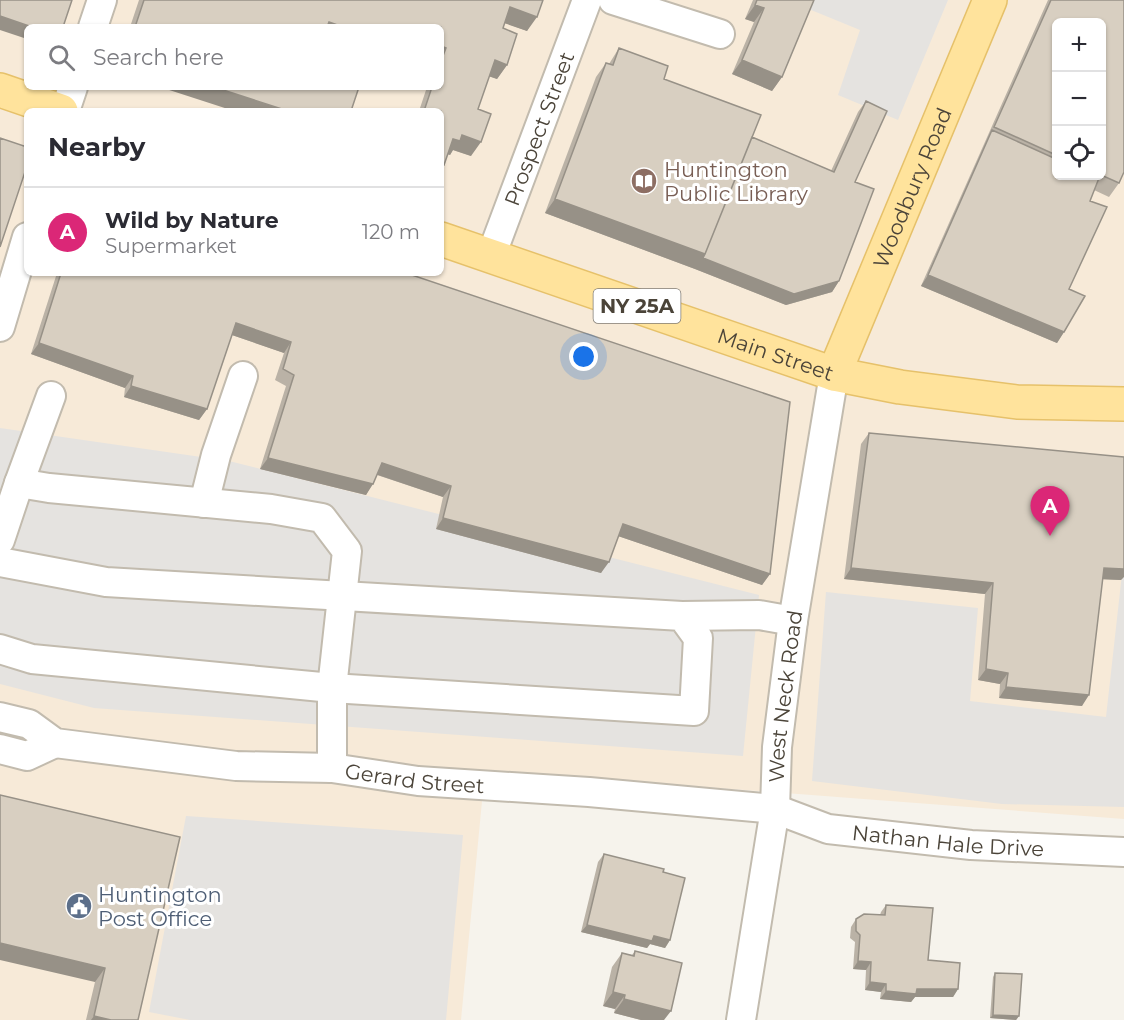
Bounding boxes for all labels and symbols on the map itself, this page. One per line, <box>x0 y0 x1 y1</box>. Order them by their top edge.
street label: Prospect Street <box>498 48 579 209</box>
street label: Woodbury Road <box>867 104 956 271</box>
place label: Huntington Public Library <box>664 157 809 206</box>
library icon: Huntington Public Library <box>629 166 659 196</box>
road number: NY 25A <box>594 289 680 323</box>
street label: Main Street <box>714 322 837 386</box>
your location <box>569 342 598 371</box>
pin: A <box>1030 486 1070 536</box>
street label: West Neck Road <box>763 608 807 783</box>
street label: Gerard Street <box>343 758 485 798</box>
street label: Nathan Hale Drive <box>851 819 1045 861</box>
place label: Huntington Post Office <box>98 882 222 931</box>
public building icon: Huntington Post Office <box>64 891 94 921</box>

